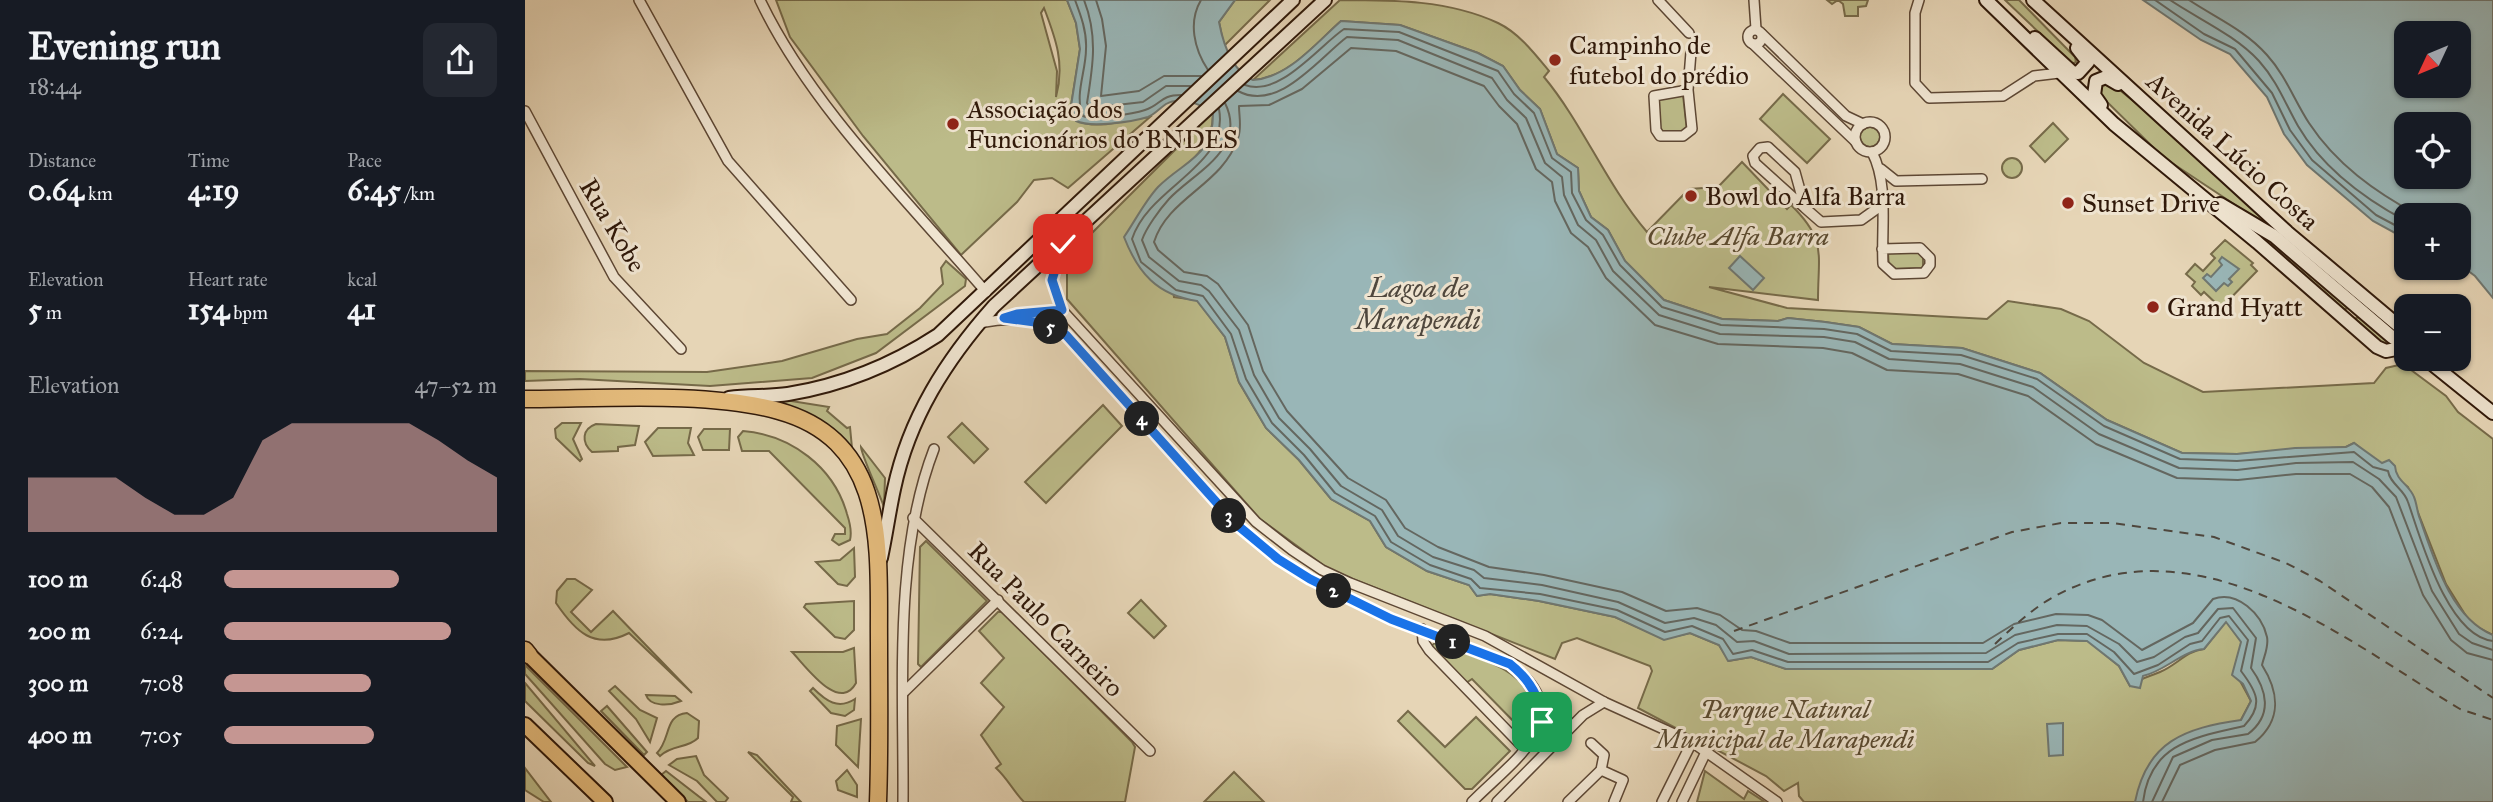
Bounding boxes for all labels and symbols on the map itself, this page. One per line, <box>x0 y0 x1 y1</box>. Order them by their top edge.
north arrow <box>2394 21 2471 98</box>
place label: Campinho de futebol do prédio <box>1569 29 1749 91</box>
marker: Campinho de futebol do prédio <box>1547 52 1563 68</box>
street label: Avenida Lúcio Costa <box>2139 65 2326 237</box>
place label: Associação dos Funcionários do BNDES <box>966 93 1238 155</box>
marker: Associação dos Funcionários do BNDES <box>945 116 961 132</box>
street label: Rua Kobe <box>573 172 653 278</box>
place label: Bowl do Alfa Barra <box>1705 180 1905 212</box>
place label: Sunset Drive <box>2082 187 2220 219</box>
marker: Bowl do Alfa Barra <box>1683 188 1699 204</box>
marker: Sunset Drive <box>2060 195 2076 211</box>
pin <box>1033 214 1093 274</box>
park label: Clube Alfa Barra <box>1647 220 1829 252</box>
water label: Lagoa de Marapendi <box>1352 270 1481 337</box>
place label: Grand Hyatt <box>2167 291 2303 323</box>
marker: Grand Hyatt <box>2145 299 2161 315</box>
pin: 5 <box>1033 310 1069 344</box>
pin: 4 <box>1125 402 1159 436</box>
pin: 3 <box>1211 498 1247 534</box>
street label: Rua Paulo Carneiro <box>962 535 1130 703</box>
pin: 2 <box>1317 574 1351 608</box>
pin: 1 <box>1436 624 1471 660</box>
pin <box>1512 692 1572 752</box>
park label: Parque Natural Municipal de Marapendi <box>1653 693 1915 756</box>

